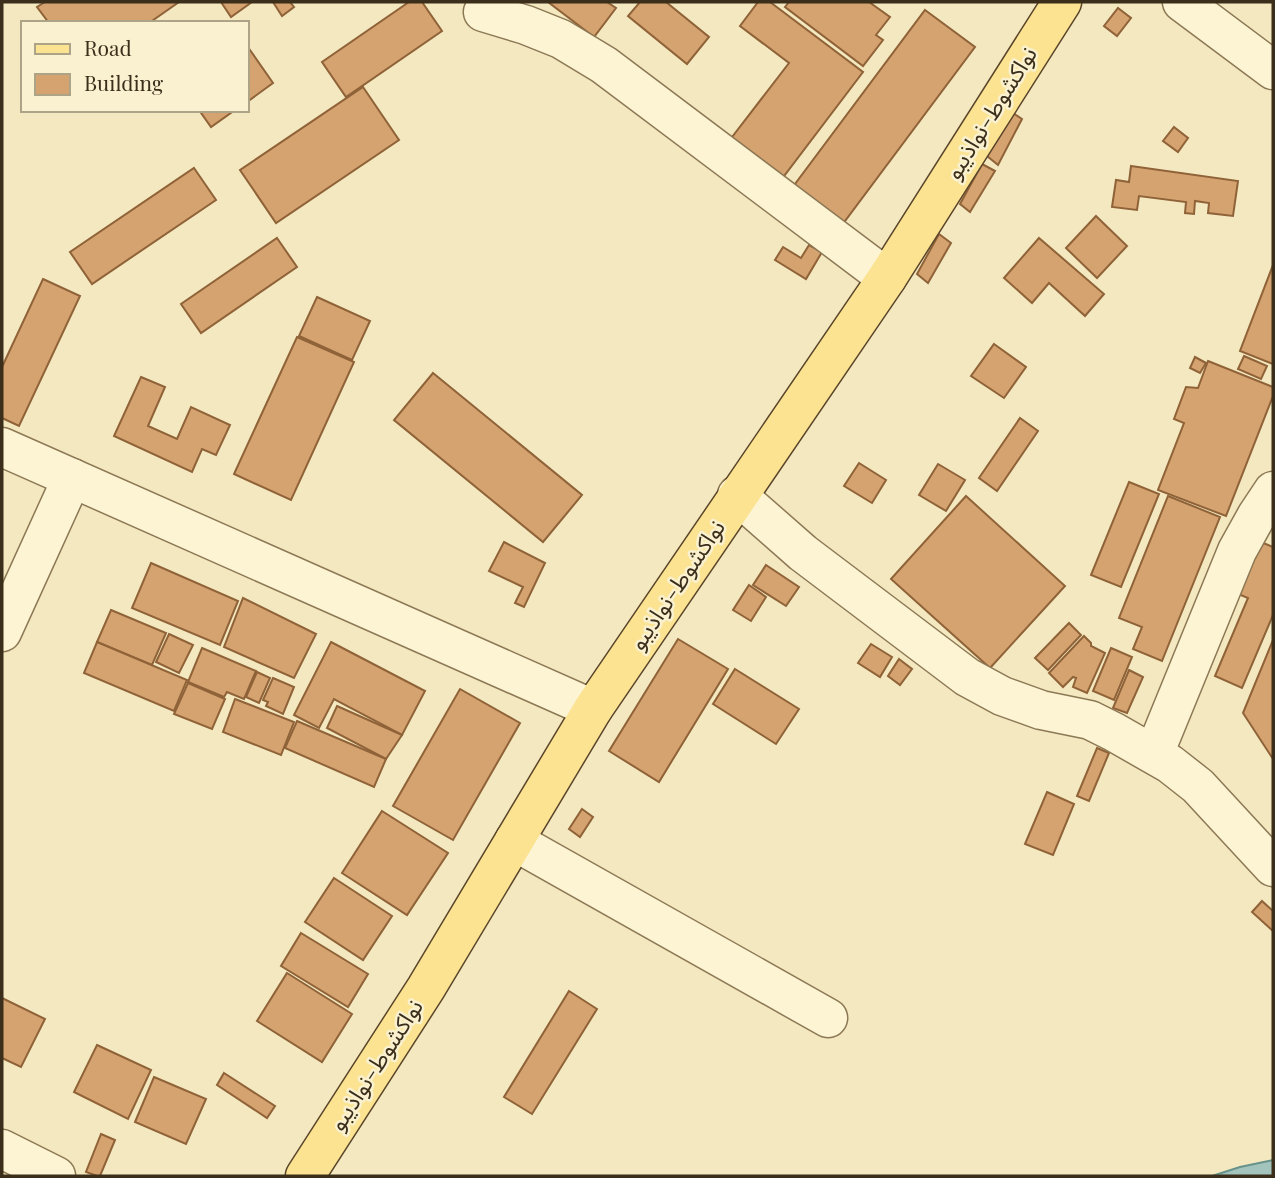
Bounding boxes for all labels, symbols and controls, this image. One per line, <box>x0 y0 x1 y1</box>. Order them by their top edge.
legend <box>21 21 248 112</box>
text: Road <box>84 33 132 61</box>
street label: نواكشوط-نواذيبو <box>937 40 1043 184</box>
text: Building <box>84 68 163 96</box>
street label: نواكشوط-نواذيبو <box>621 513 731 655</box>
street label: نواكشوط-نواذيبو <box>321 992 429 1136</box>

